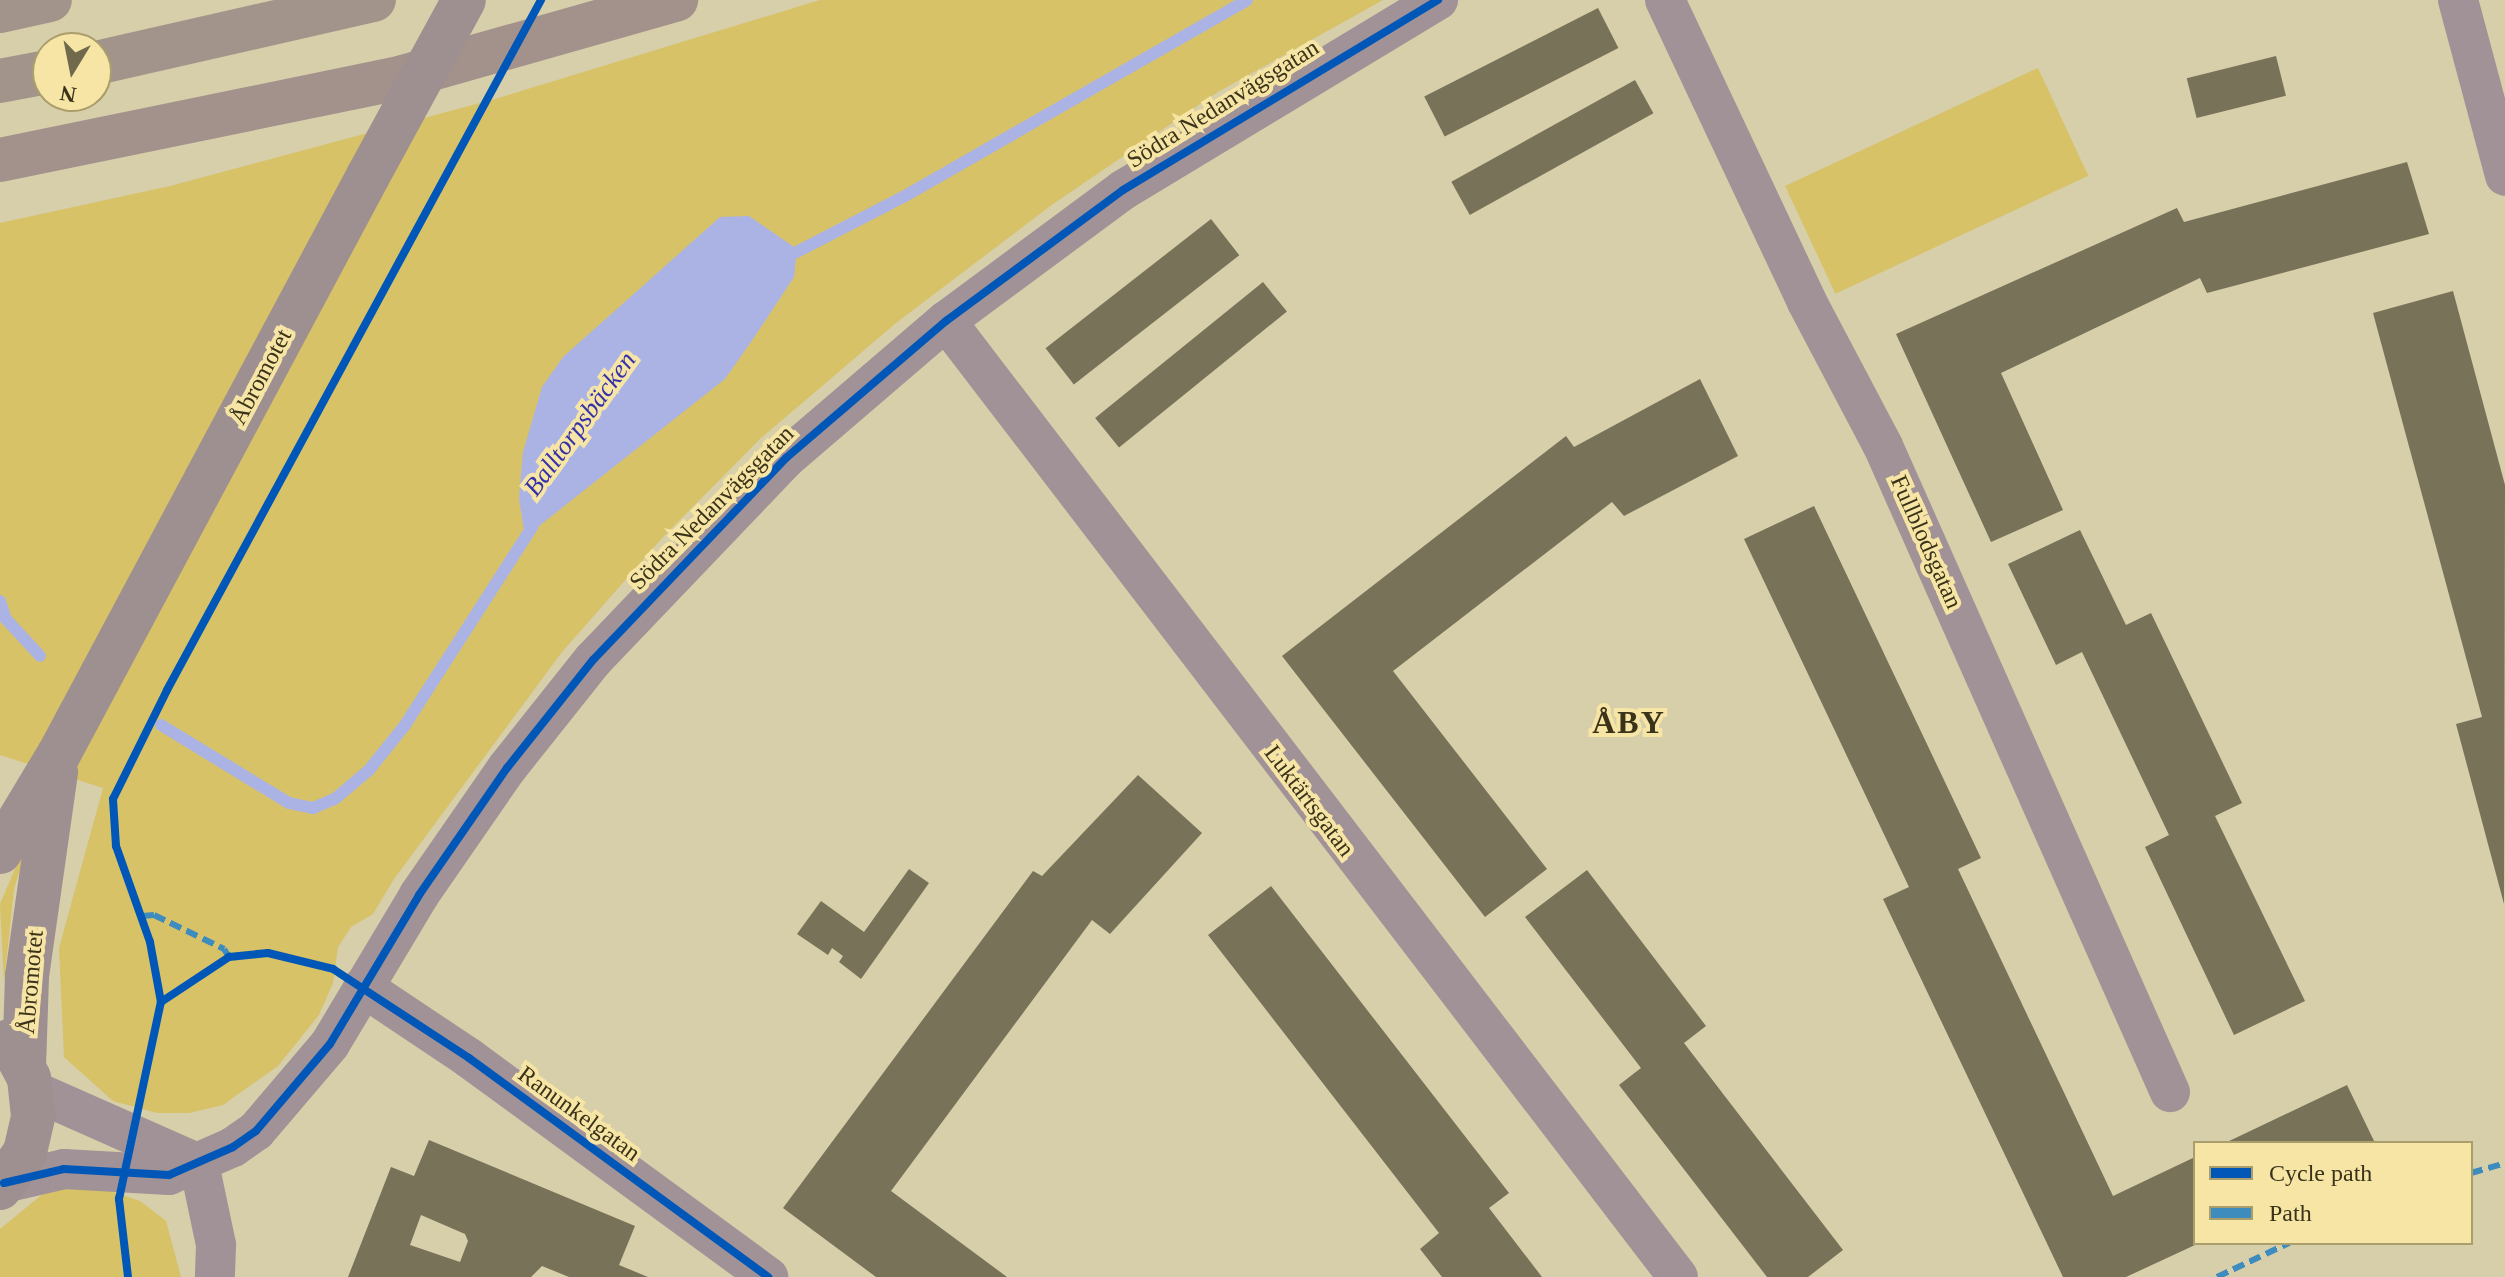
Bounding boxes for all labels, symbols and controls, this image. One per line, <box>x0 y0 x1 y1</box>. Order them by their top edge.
north arrow <box>32 32 112 112</box>
street label: Södra Nedanvägsgatan <box>1122 33 1324 175</box>
text: N <box>58 80 78 108</box>
street label: Åbromotet <box>224 324 298 430</box>
water label: Balltorpsbäcken <box>517 346 643 502</box>
street label: Södra Nedanvägsgatan <box>624 420 800 596</box>
street label: Fullblodsgatan <box>1884 471 1968 613</box>
district label: ÅBY <box>1592 703 1666 741</box>
street label: Luktärtsgatan <box>1258 740 1360 862</box>
street label: Åbromotet <box>12 929 50 1035</box>
street label: Ranunkelgatan <box>512 1060 646 1168</box>
legend <box>2193 1141 2473 1245</box>
text: Cycle path <box>2269 1160 2372 1186</box>
text: Path <box>2269 1200 2312 1226</box>

